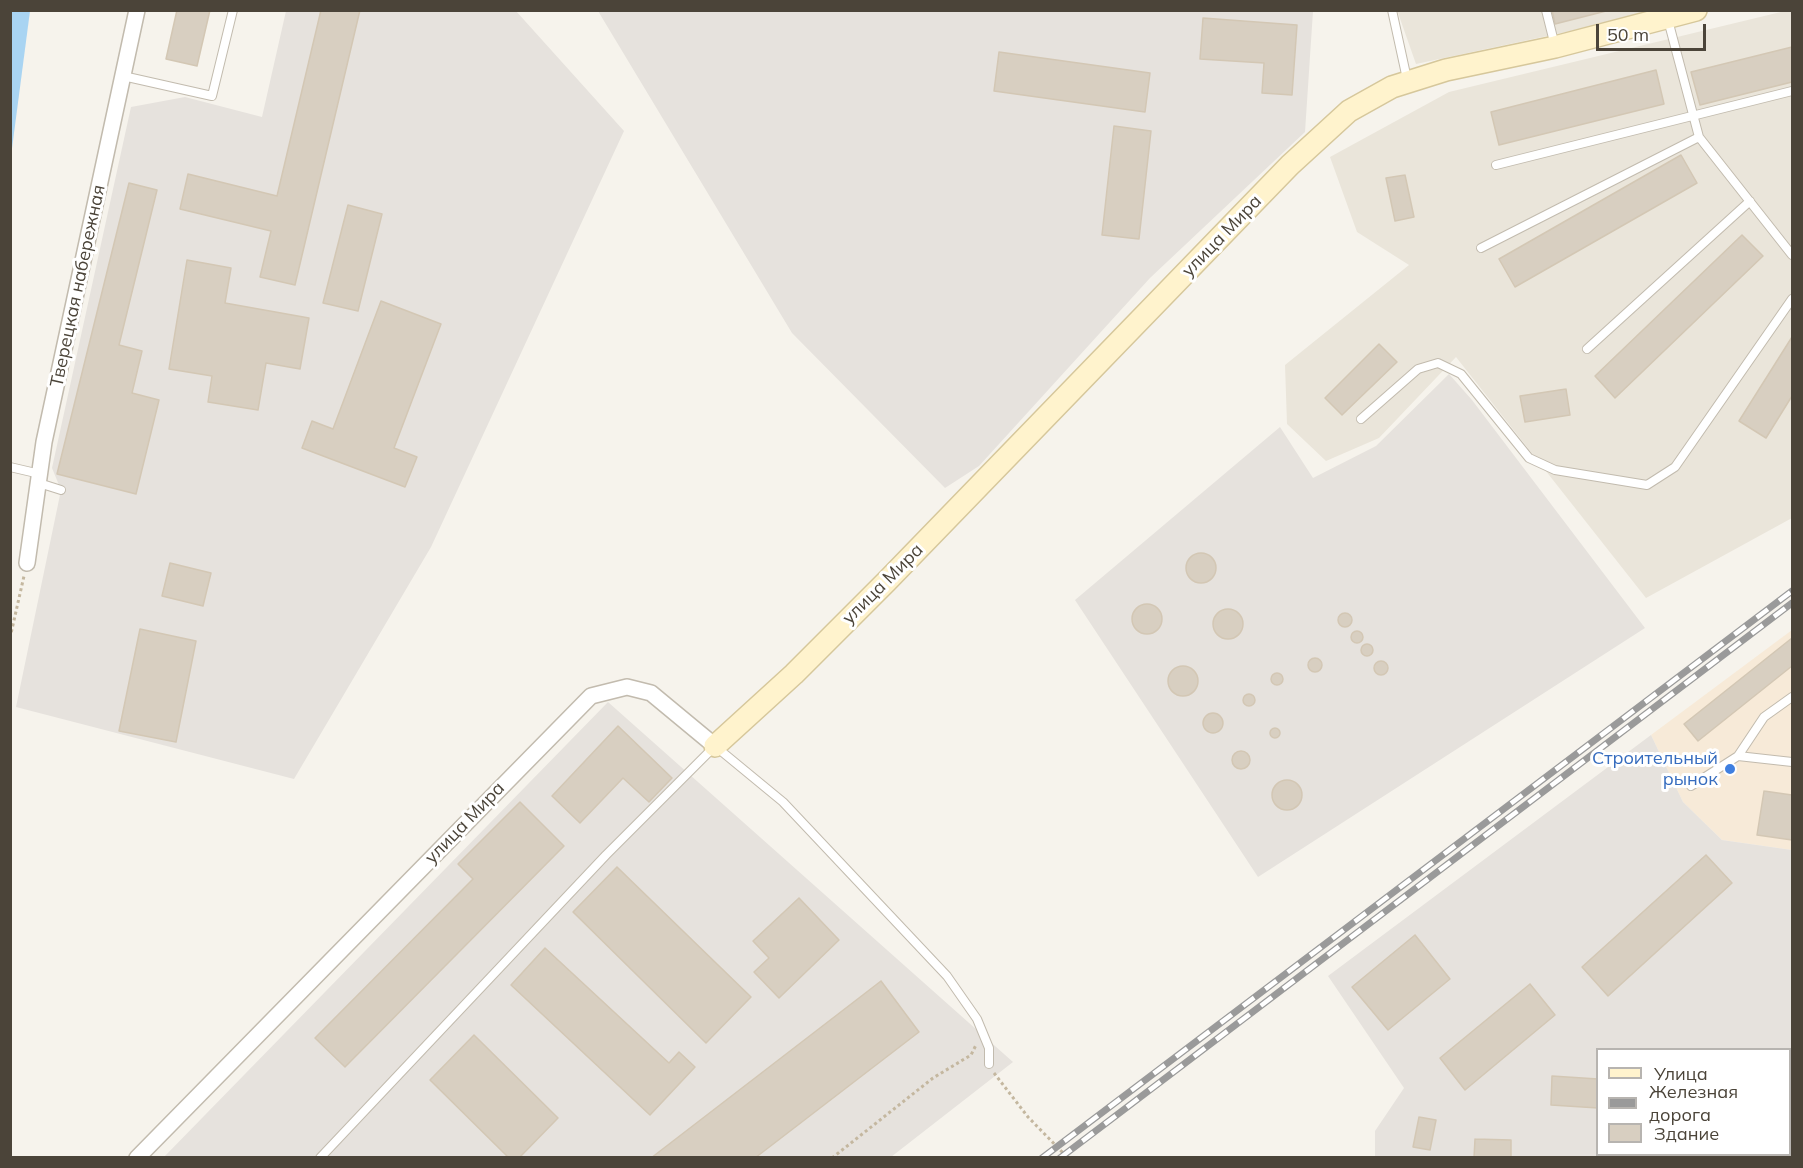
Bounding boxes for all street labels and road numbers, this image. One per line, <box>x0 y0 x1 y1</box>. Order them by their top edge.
street label: Тверецкая набережная <box>46 183 110 389</box>
street label: улица Мира <box>1178 191 1266 281</box>
street label: улица Мира <box>838 539 928 629</box>
street label: улица Мира <box>421 778 509 868</box>

